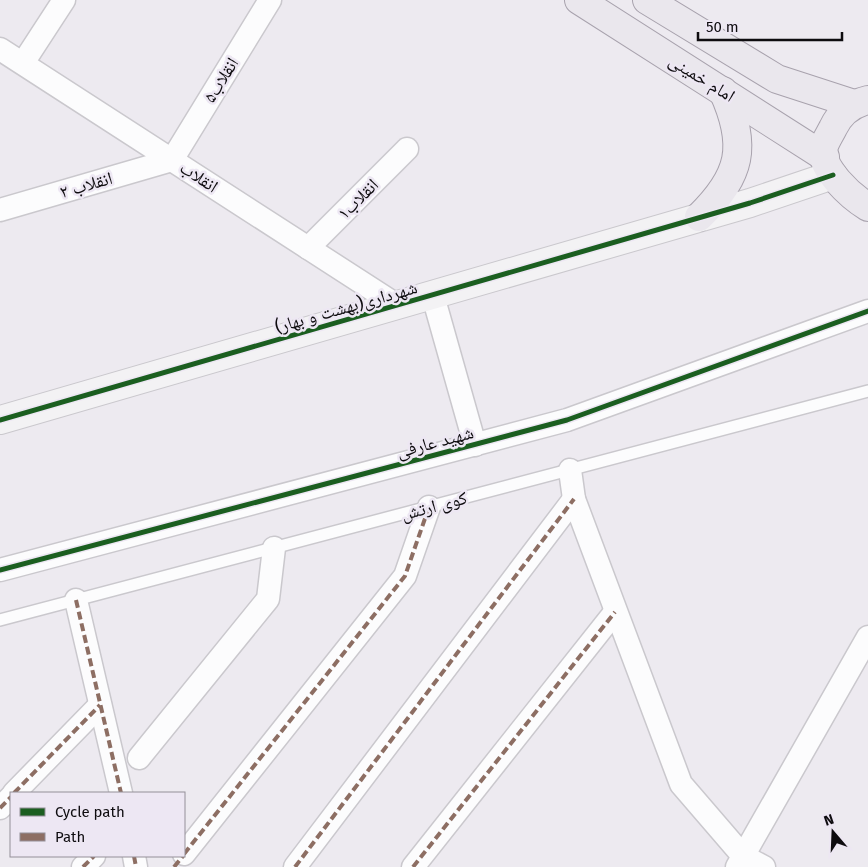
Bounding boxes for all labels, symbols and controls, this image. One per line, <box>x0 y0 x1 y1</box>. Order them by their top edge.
scale bar <box>698 10 842 42</box>
text: 50 m <box>706 18 739 36</box>
street label: امام خمینی <box>664 49 739 108</box>
street label: انقلاب۵ <box>199 53 243 107</box>
street label: انقلاب <box>176 157 222 197</box>
street label: انقلاب ۲ <box>57 167 115 203</box>
street label: انقلاب۱ <box>333 174 383 224</box>
street label: شهرداری(بهشت و بهار) <box>272 276 420 338</box>
street label: شهید عارفی <box>394 421 476 463</box>
street label: کوی ارتش <box>399 487 470 525</box>
legend <box>10 792 185 857</box>
text: Cycle path <box>55 803 125 821</box>
north arrow <box>808 807 858 857</box>
text: N <box>822 811 836 830</box>
text: Path <box>55 828 85 846</box>

